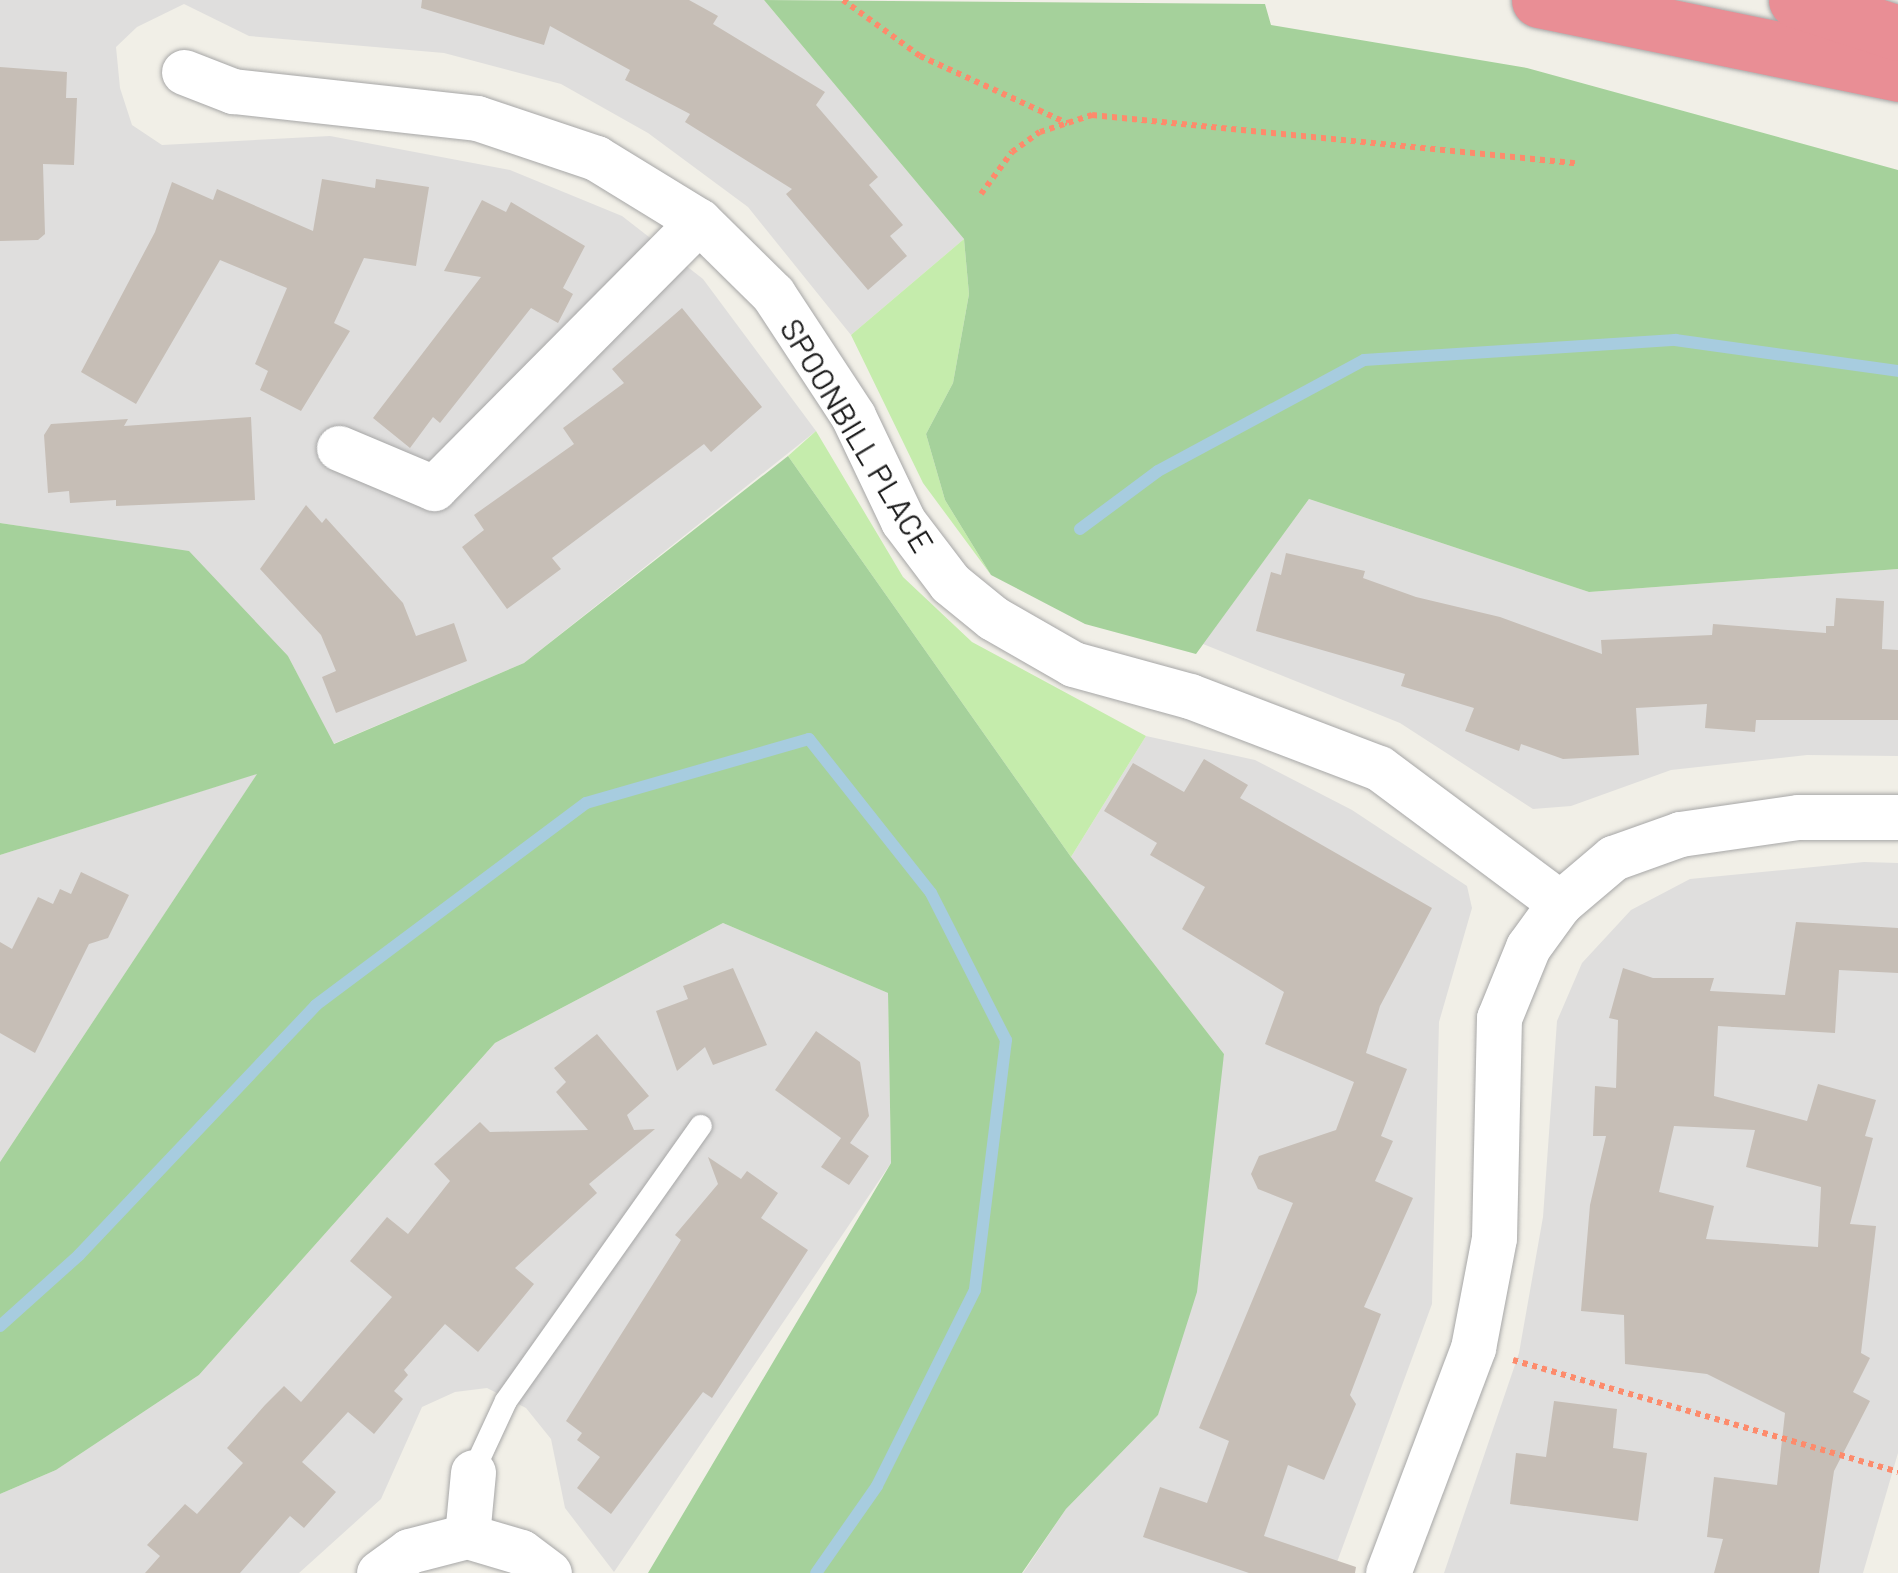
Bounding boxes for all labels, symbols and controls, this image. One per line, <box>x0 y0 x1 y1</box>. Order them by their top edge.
street label: SPOONBILL PLACE <box>773 311 943 559</box>

